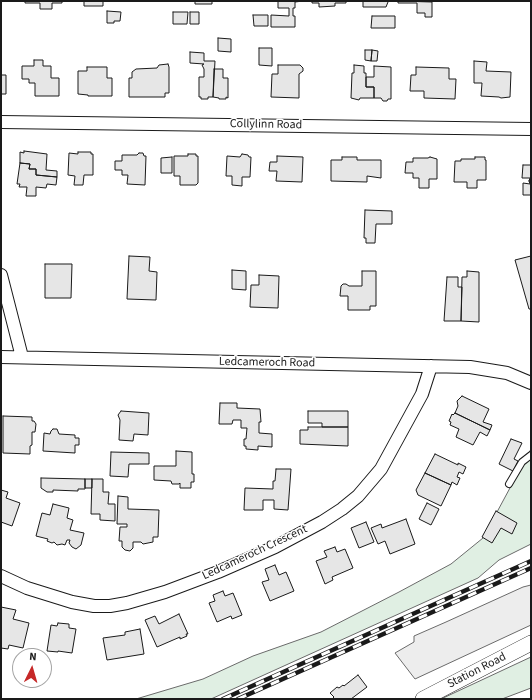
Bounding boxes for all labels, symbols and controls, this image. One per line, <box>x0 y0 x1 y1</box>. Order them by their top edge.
street label: Collylinn Road <box>230 117 302 133</box>
street label: Ledcameroch Road <box>219 355 315 371</box>
street label: Ledcameroch Crescent <box>200 522 310 584</box>
north arrow <box>12 648 52 688</box>
text: N <box>29 649 37 664</box>
street label: Station Road <box>445 650 509 692</box>

